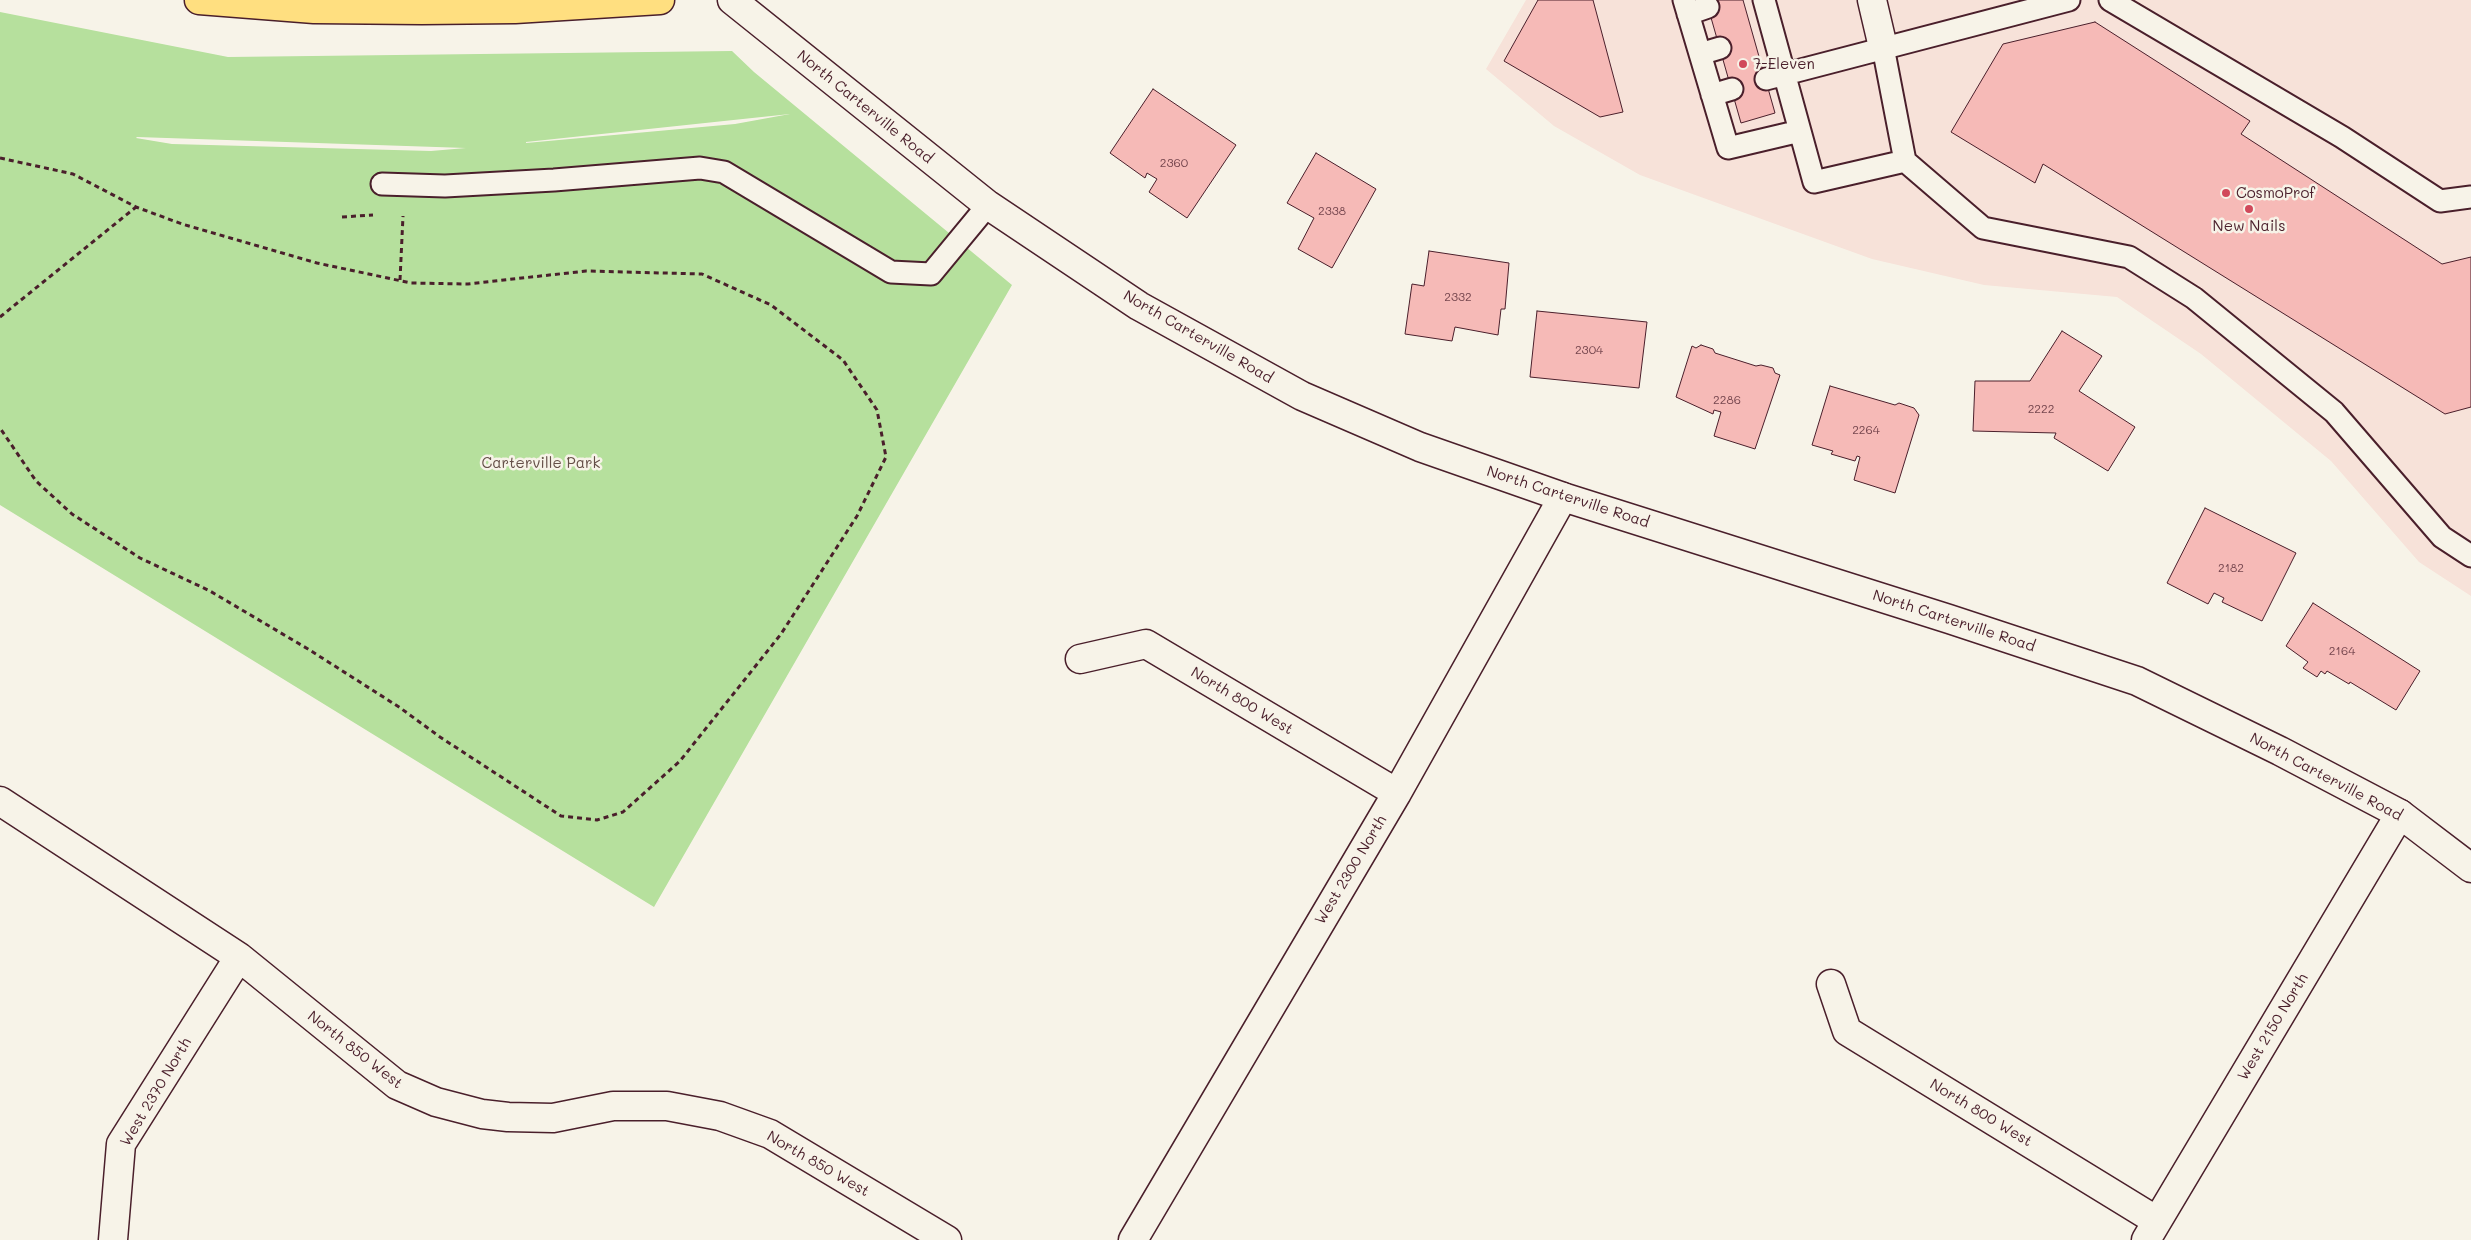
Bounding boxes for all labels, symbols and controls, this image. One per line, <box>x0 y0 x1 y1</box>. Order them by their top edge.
street label: North Carterville Road <box>793 47 937 167</box>
place label: 7-Eleven <box>1753 55 1815 73</box>
marker: 7-Eleven <box>1737 58 1749 70</box>
house number: 2360 <box>1160 156 1188 170</box>
place label: CosmoProf <box>2236 184 2315 202</box>
marker: CosmoProf <box>2220 187 2232 199</box>
marker: New Nails <box>2243 203 2255 215</box>
house number: 2338 <box>1318 204 1346 218</box>
place label: New Nails <box>2213 217 2285 235</box>
street label: North Carterville Road <box>1120 287 1276 387</box>
house number: 2332 <box>1444 290 1472 304</box>
house number: 2304 <box>1575 343 1603 357</box>
house number: 2286 <box>1713 393 1741 407</box>
house number: 2222 <box>2028 402 2054 416</box>
house number: 2264 <box>1852 423 1880 437</box>
park label: Carterville Park <box>481 454 601 472</box>
street label: North Carterville Road <box>1484 462 1652 532</box>
house number: 2182 <box>2218 561 2244 575</box>
street label: North Carterville Road <box>1870 586 2038 656</box>
house number: 2164 <box>2329 644 2355 658</box>
street label: North 800 West <box>1188 663 1296 739</box>
street label: North Carterville Road <box>2247 729 2405 825</box>
street label: West 2300 North <box>1311 812 1391 928</box>
street label: West 2150 North <box>2234 970 2312 1084</box>
street label: North 850 West <box>304 1007 406 1093</box>
street label: West 2370 North <box>117 1035 195 1149</box>
street label: North 800 West <box>1927 1075 2035 1151</box>
street label: North 850 West <box>763 1127 873 1201</box>

